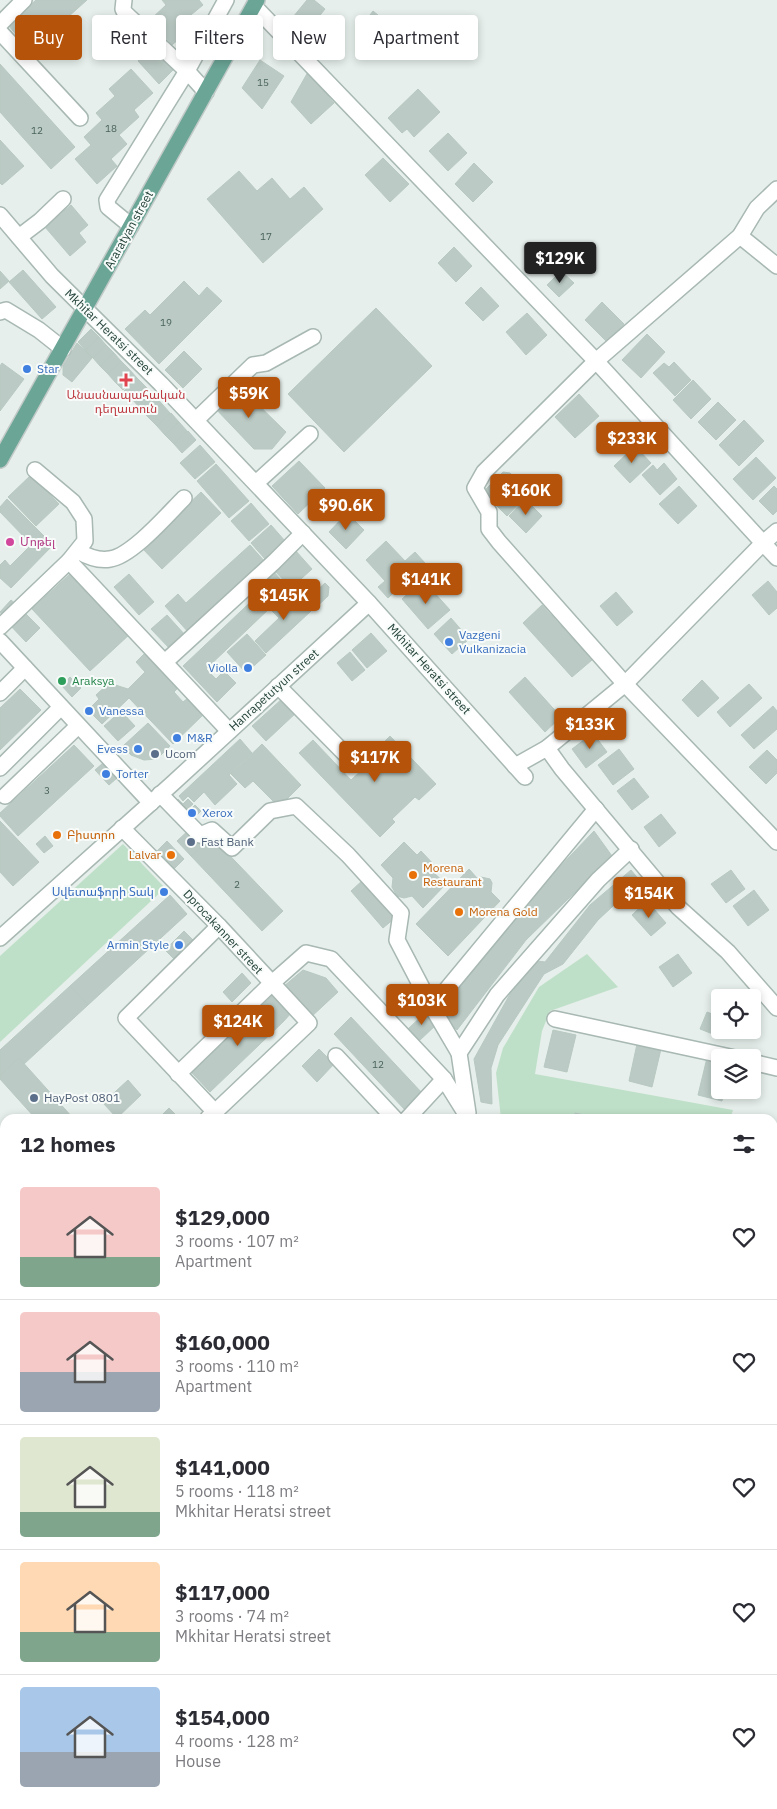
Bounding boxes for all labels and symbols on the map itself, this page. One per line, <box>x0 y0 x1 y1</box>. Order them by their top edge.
house number: 15 <box>257 76 269 89</box>
house number: 18 <box>105 122 117 135</box>
house number: 12 <box>31 124 43 137</box>
street label: Araratyan street <box>101 188 156 271</box>
house number: 17 <box>260 230 272 243</box>
pin: $129K <box>525 242 595 284</box>
street label: Mkhitar Heratsi street <box>62 286 157 378</box>
house number: 19 <box>160 316 172 329</box>
place label: Star <box>37 361 60 376</box>
marker: Star <box>21 363 33 375</box>
marker: Անասնապահական դեղատուն <box>120 374 132 386</box>
pin: $59K <box>219 376 279 419</box>
place label: Անասնապահական դեղատուն <box>67 387 185 416</box>
pin: $233K <box>597 422 667 464</box>
pin: $160K <box>491 474 561 516</box>
pin: $90.6K <box>305 488 387 531</box>
place label: Մոթել <box>20 534 56 549</box>
marker: Մոթել <box>4 536 16 548</box>
pin: $141K <box>391 562 461 605</box>
pin: $145K <box>249 578 319 621</box>
street label: Mkhitar Heratsi street <box>385 620 474 717</box>
place label: Vazgeni Vulkanizacia <box>459 627 527 656</box>
marker: Vazgeni Vulkanizacia <box>443 636 455 648</box>
street label: Hanrapetutyun street <box>226 645 322 734</box>
place label: Violla <box>208 660 239 675</box>
marker: Violla <box>242 662 254 674</box>
place label: Araksya <box>72 673 115 688</box>
marker: Araksya <box>56 675 68 687</box>
place label: Vanessa <box>99 703 144 718</box>
marker: Vanessa <box>83 705 95 717</box>
pin: $133K <box>555 708 625 750</box>
place label: M&R <box>187 730 213 745</box>
marker: M&R <box>171 732 183 744</box>
pin: $117K <box>340 740 410 783</box>
place label: Evess <box>97 741 128 756</box>
marker: Evess <box>132 743 144 755</box>
place label: Ucom <box>165 746 196 761</box>
marker: Ucom <box>149 748 161 760</box>
place label: Torter <box>116 766 149 781</box>
marker: Torter <box>100 768 112 780</box>
house number: 3 <box>44 784 50 797</box>
place label: Xerox <box>202 805 233 820</box>
marker: Xerox <box>186 807 198 819</box>
place label: Բիստրո <box>67 827 115 842</box>
marker: Բիստրո <box>51 829 63 841</box>
place label: Fast Bank <box>201 834 255 849</box>
marker: Fast Bank <box>185 836 197 848</box>
place label: Lalvar <box>129 847 162 862</box>
marker: Lalvar <box>165 849 177 861</box>
place label: Morena Restaurant <box>423 860 482 889</box>
marker: Morena Restaurant <box>407 869 419 881</box>
pin: $154K <box>614 876 684 919</box>
house number: 2 <box>234 878 240 891</box>
place label: Սվետաֆորի Տակ <box>52 884 154 899</box>
marker: Սվետաֆորի Տակ <box>158 886 170 898</box>
street label: Dprocakanner street <box>180 886 266 977</box>
place label: Morena Gold <box>469 904 538 919</box>
marker: Morena Gold <box>453 906 465 918</box>
place label: Armin Style <box>107 937 169 952</box>
marker: Armin Style <box>173 939 185 951</box>
pin: $103K <box>387 984 457 1026</box>
pin: $124K <box>203 1004 273 1047</box>
house number: 12 <box>372 1058 384 1071</box>
place label: HayPost 0801 <box>44 1090 120 1105</box>
marker: HayPost 0801 <box>28 1092 40 1104</box>

